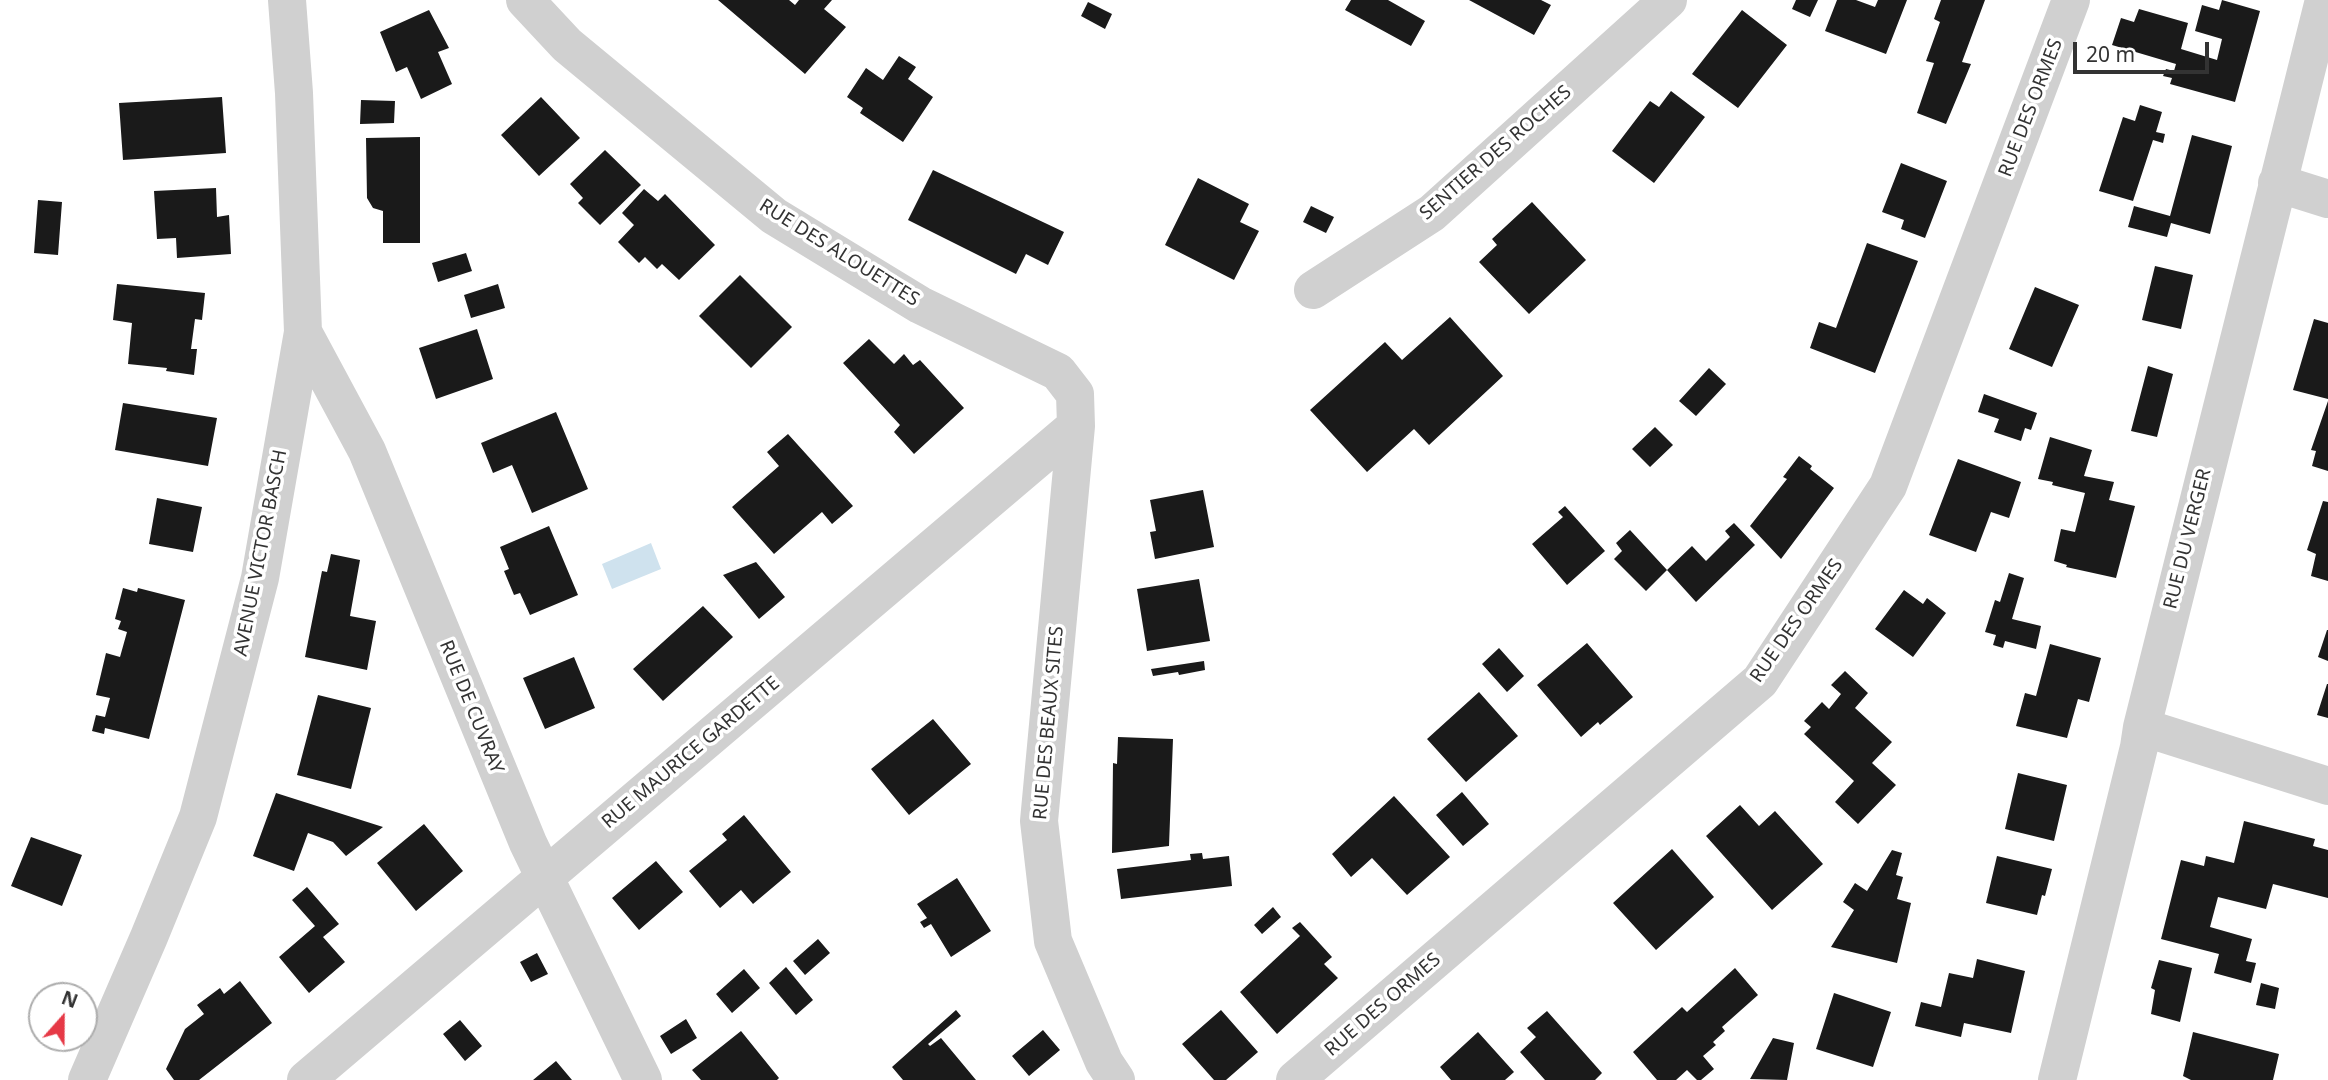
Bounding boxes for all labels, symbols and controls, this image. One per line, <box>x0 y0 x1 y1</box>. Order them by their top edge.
scale bar <box>2076 28 2212 72</box>
street label: RUE DES ORMES <box>1994 36 2068 180</box>
text: 20 m <box>2086 40 2135 68</box>
street label: SENTIER DES ROCHES <box>1416 81 1576 225</box>
street label: RUE DES ALOUETTES <box>755 194 923 312</box>
street label: AVENUE VICTOR BASCH <box>230 448 292 658</box>
street label: RUE DU VERGER <box>2160 466 2216 612</box>
street label: RUE DES ORMES <box>1746 555 1848 687</box>
street label: RUE DES BEAUX SITES <box>1029 625 1069 821</box>
street label: RUE DE CUVRAY <box>434 637 508 777</box>
street label: RUE MAURICE GARDETTE <box>598 672 784 834</box>
street label: RUE DES ORMES <box>1320 949 1446 1061</box>
north arrow <box>28 982 98 1052</box>
text: N <box>58 984 82 1014</box>

